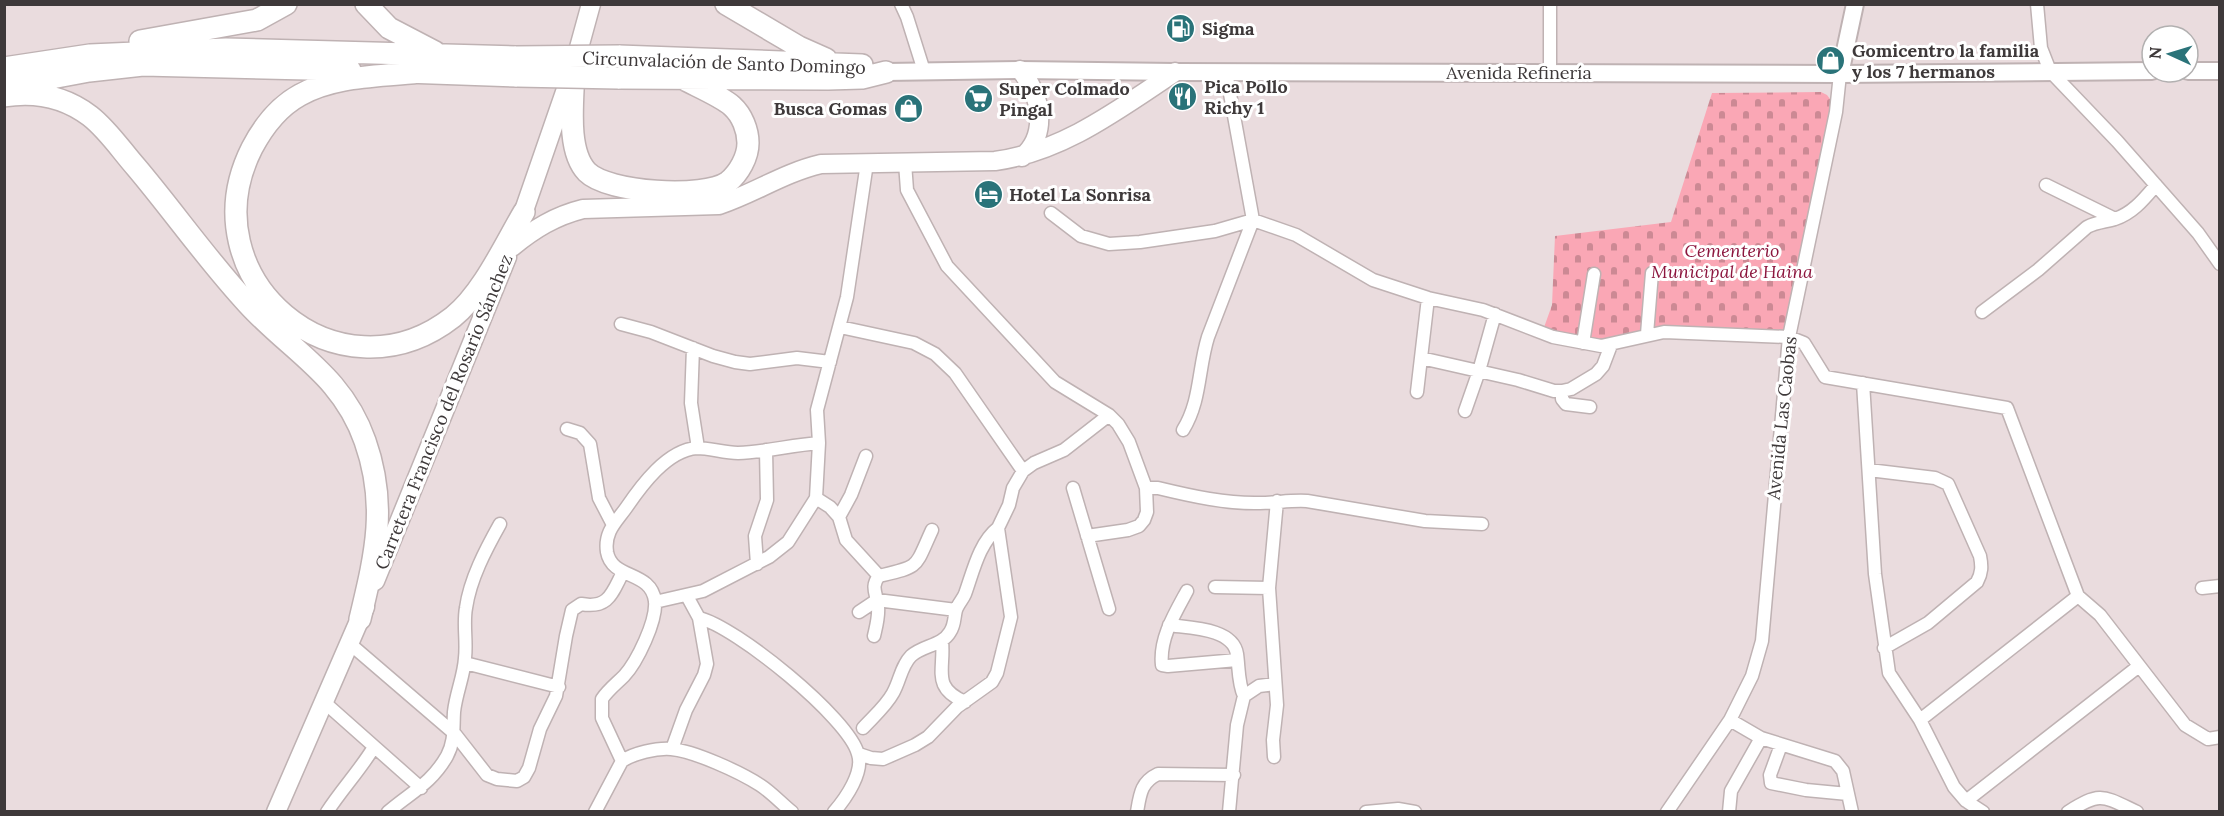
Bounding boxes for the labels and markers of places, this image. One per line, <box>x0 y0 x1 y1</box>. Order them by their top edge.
fuel station icon: Sigma <box>1165 13 1197 45</box>
place label: Sigma <box>1202 17 1255 40</box>
place label: Gomicentro la familia y los 7 hermanos <box>1852 39 2040 83</box>
shop icon: Gomicentro la familia y los 7 hermanos <box>1815 45 1847 77</box>
place label: Pica Pollo Richy 1 <box>1204 75 1288 119</box>
place label: Super Colmado Pingal <box>999 77 1130 121</box>
restaurant icon: Pica Pollo Richy 1 <box>1167 81 1199 113</box>
supermarket icon: Super Colmado Pingal <box>962 83 994 115</box>
shop icon: Busca Gomas <box>892 93 924 125</box>
place label: Busca Gomas <box>773 97 887 120</box>
hotel icon: Hotel La Sonrisa <box>972 179 1004 211</box>
place label: Hotel La Sonrisa <box>1009 183 1151 206</box>

